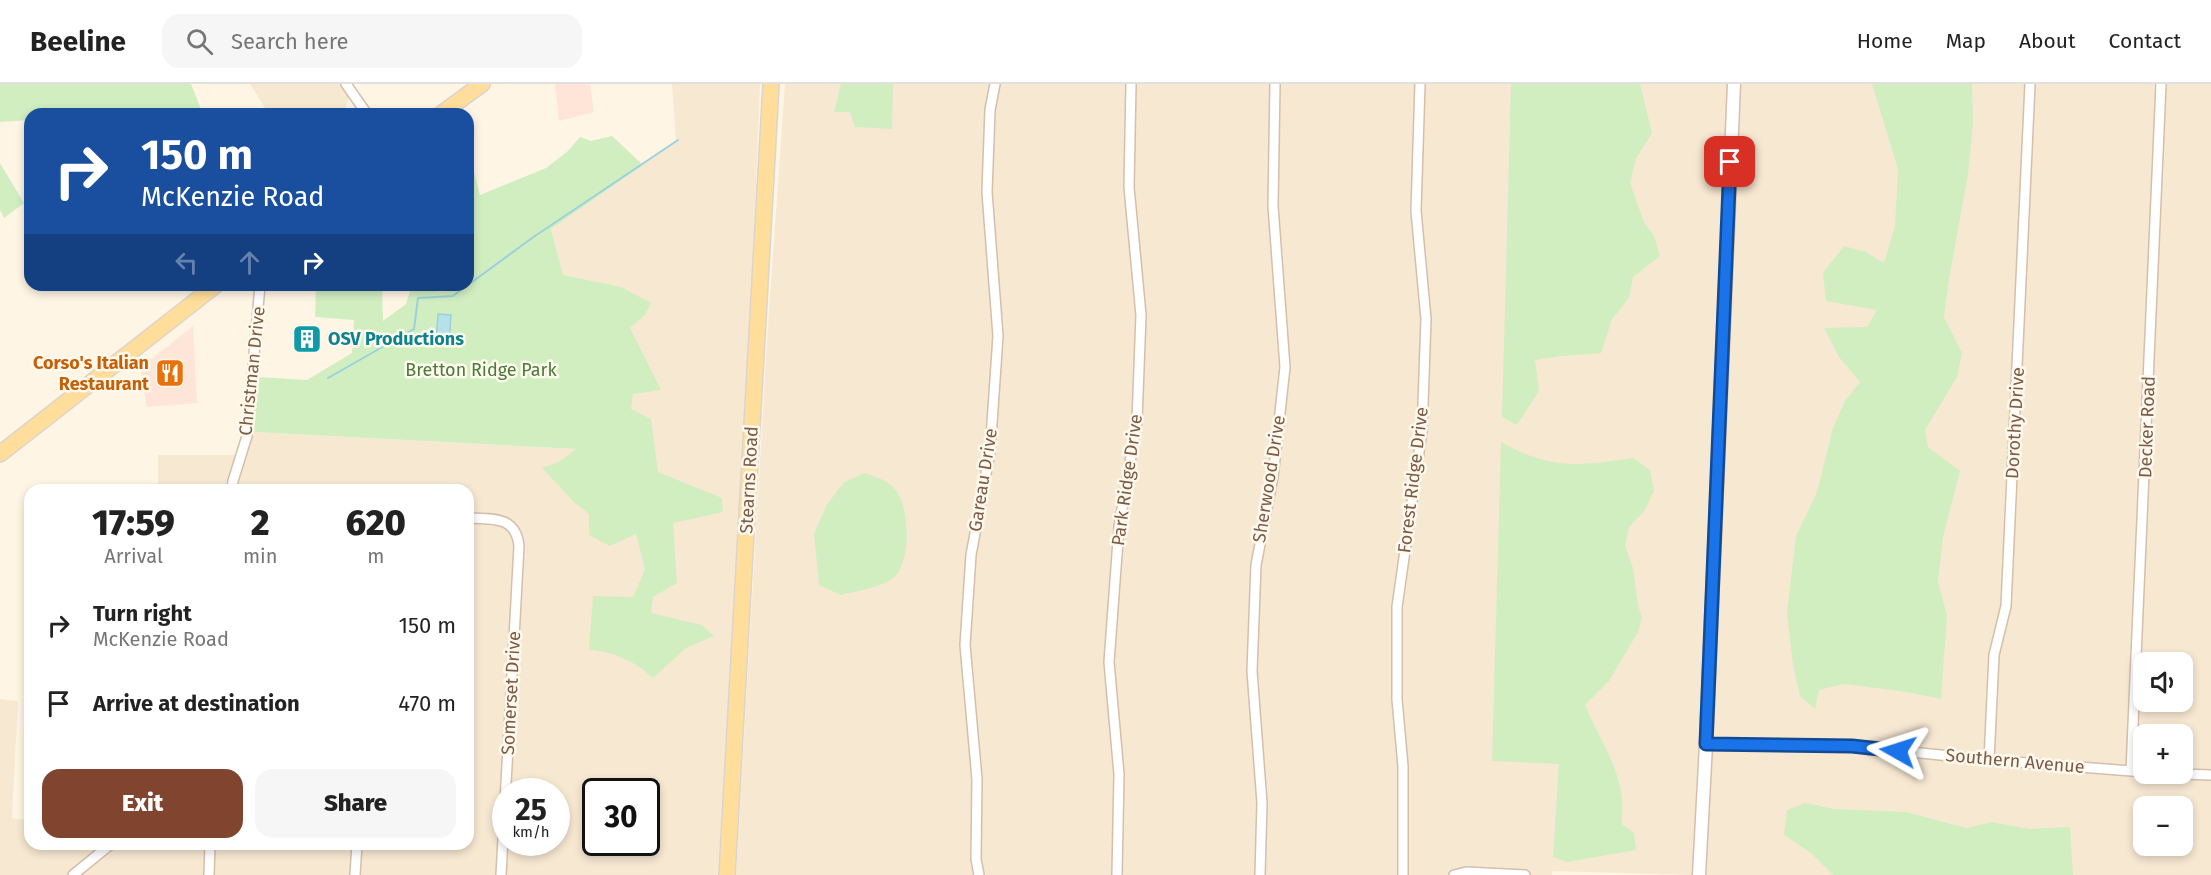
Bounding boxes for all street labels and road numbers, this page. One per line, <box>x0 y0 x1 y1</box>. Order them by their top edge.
street label: Christman Drive <box>234 305 270 437</box>
street label: Dorothy Drive <box>2001 367 2029 479</box>
street label: Decker Road <box>2134 376 2160 478</box>
street label: Forest Ridge Drive <box>1393 406 1433 554</box>
street label: Park Ridge Drive <box>1107 413 1147 547</box>
street label: Sherwood Drive <box>1248 414 1290 544</box>
street label: Stearns Road <box>735 426 763 534</box>
street label: Gareau Drive <box>964 427 1002 533</box>
street label: Somerset Drive <box>497 631 525 755</box>
street label: Southern Avenue <box>1944 744 2086 778</box>

